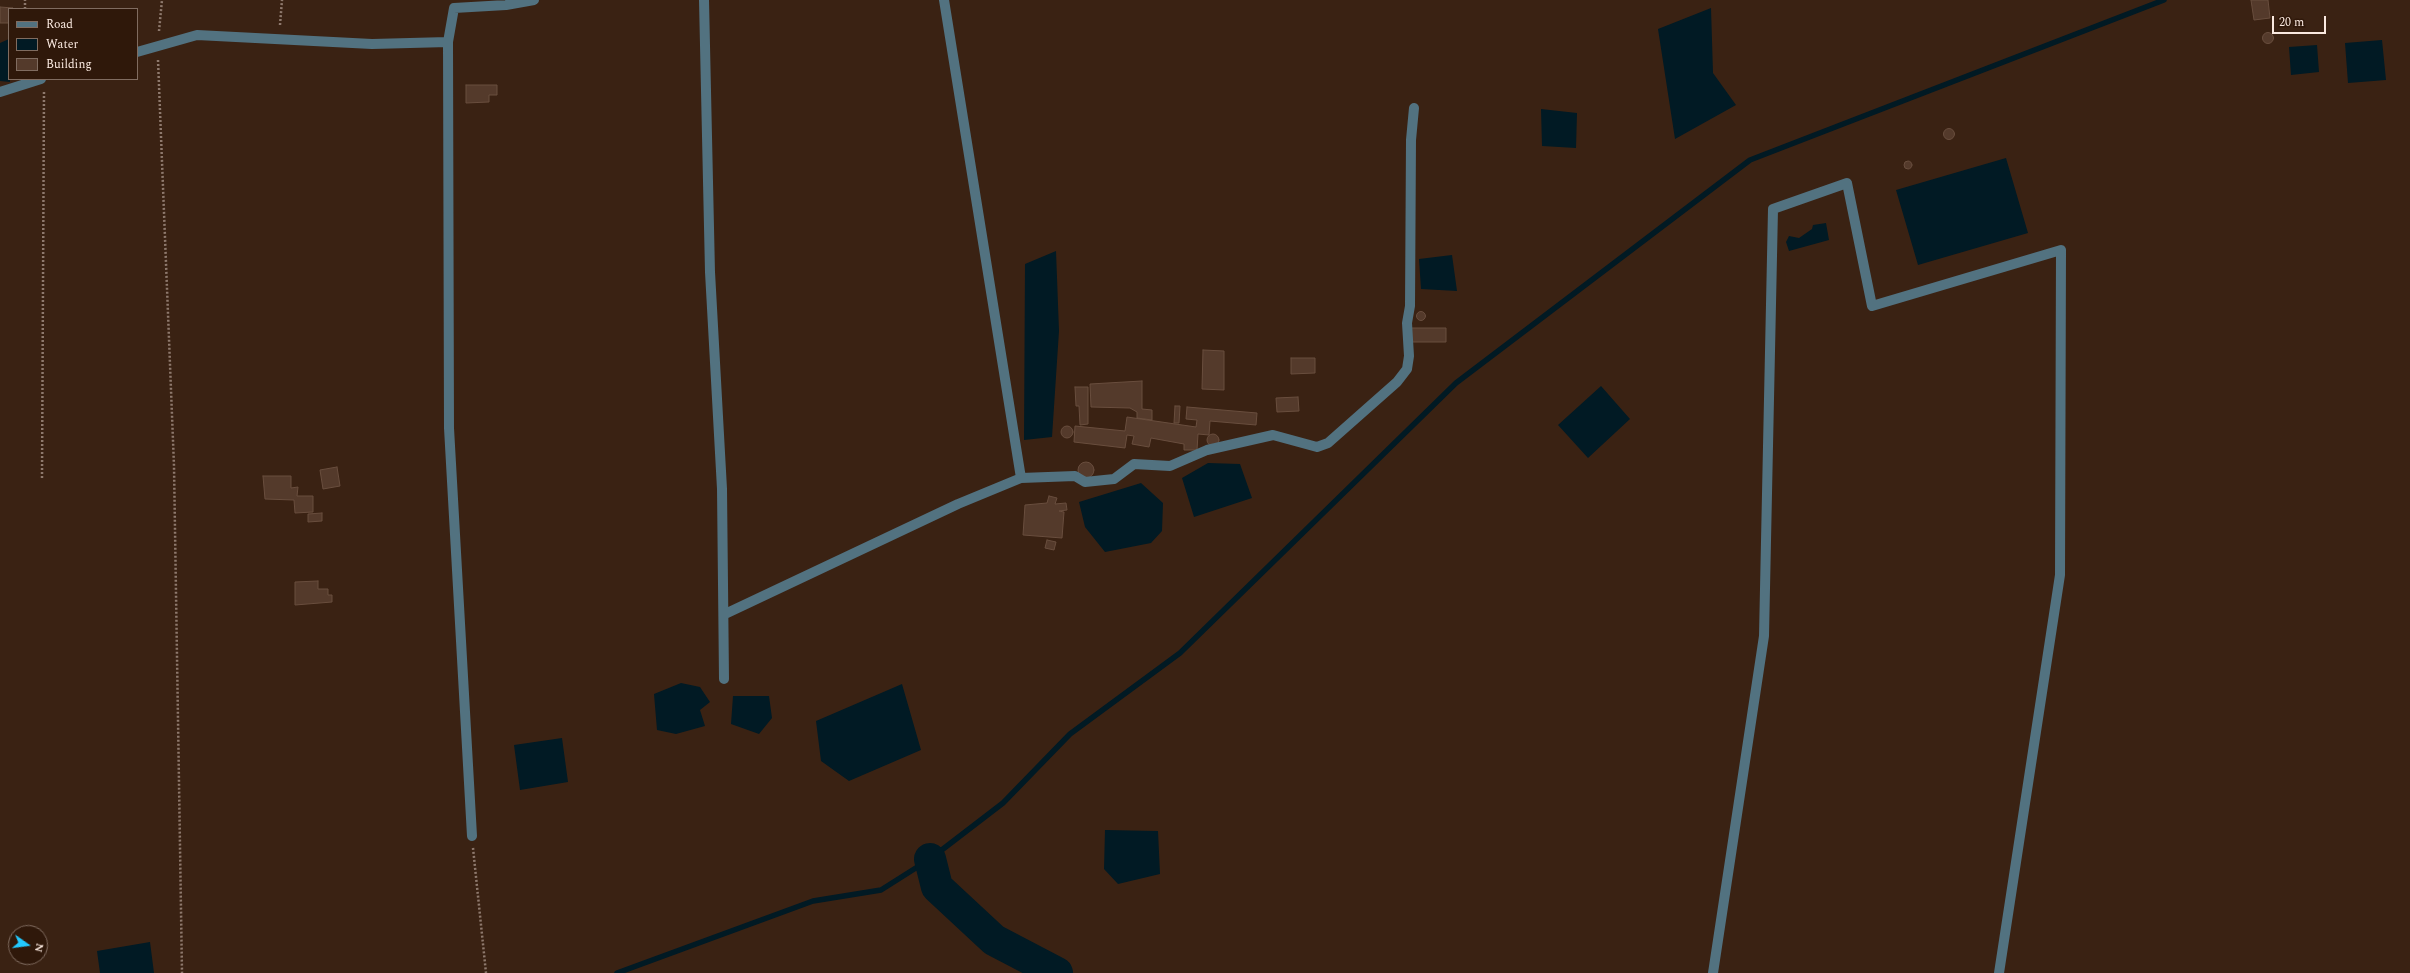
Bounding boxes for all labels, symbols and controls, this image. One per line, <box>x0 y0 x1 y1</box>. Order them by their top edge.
legend <box>8 8 138 80</box>
scale bar <box>2274 8 2328 34</box>
text: 20 m <box>2279 13 2304 32</box>
text: Road <box>46 15 73 34</box>
text: Water <box>46 35 78 54</box>
text: Building <box>46 55 92 74</box>
north arrow <box>8 925 48 965</box>
text: N <box>30 941 48 954</box>

